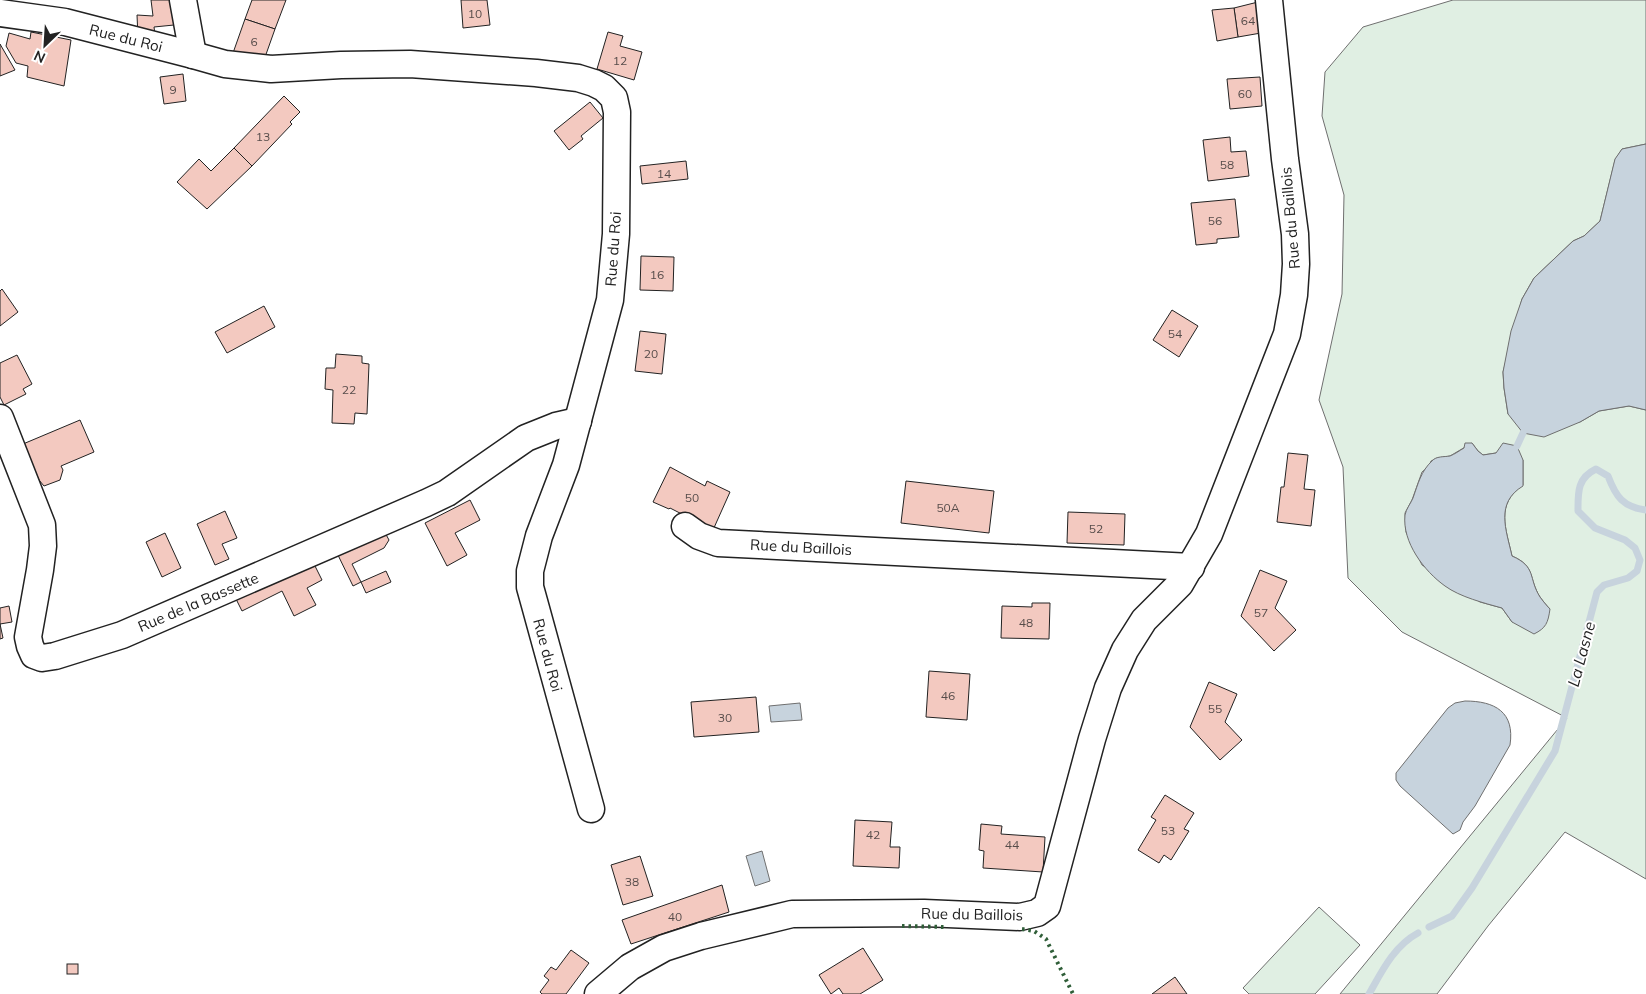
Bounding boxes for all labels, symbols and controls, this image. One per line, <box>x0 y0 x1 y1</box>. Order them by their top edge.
house number: 10 <box>468 6 482 21</box>
house number: 64 <box>1241 13 1255 28</box>
north arrow <box>20 20 70 70</box>
street label: Rue du Roi <box>87 20 165 56</box>
house number: 6 <box>250 34 258 49</box>
text: N <box>31 46 48 67</box>
house number: 12 <box>613 53 627 68</box>
house number: 9 <box>169 82 177 97</box>
house number: 60 <box>1238 86 1252 101</box>
house number: 13 <box>256 129 270 144</box>
house number: 58 <box>1220 157 1234 172</box>
house number: 14 <box>657 166 671 181</box>
street label: Rue du Baillois <box>1276 166 1304 270</box>
street label: Rue du Roi <box>601 211 625 287</box>
house number: 56 <box>1208 213 1222 228</box>
house number: 16 <box>650 267 664 282</box>
house number: 54 <box>1168 326 1182 341</box>
house number: 20 <box>644 346 658 361</box>
house number: 22 <box>342 382 356 397</box>
house number: 50 <box>685 490 699 505</box>
house number: 50A <box>936 500 960 515</box>
house number: 52 <box>1089 521 1103 536</box>
street label: Rue du Baillois <box>749 535 853 559</box>
street label: Rue de la Bassette <box>135 568 261 636</box>
house number: 57 <box>1254 605 1268 620</box>
house number: 48 <box>1019 615 1033 630</box>
street label: Rue du Roi <box>529 616 567 694</box>
water label: La Lasne <box>1563 619 1599 689</box>
house number: 46 <box>941 688 955 703</box>
house number: 55 <box>1208 701 1222 716</box>
house number: 30 <box>718 710 732 725</box>
house number: 53 <box>1161 823 1175 838</box>
house number: 42 <box>866 827 880 842</box>
house number: 44 <box>1005 837 1019 852</box>
house number: 38 <box>625 874 639 889</box>
street label: Rue du Baillois <box>921 904 1023 924</box>
house number: 40 <box>668 909 682 924</box>

